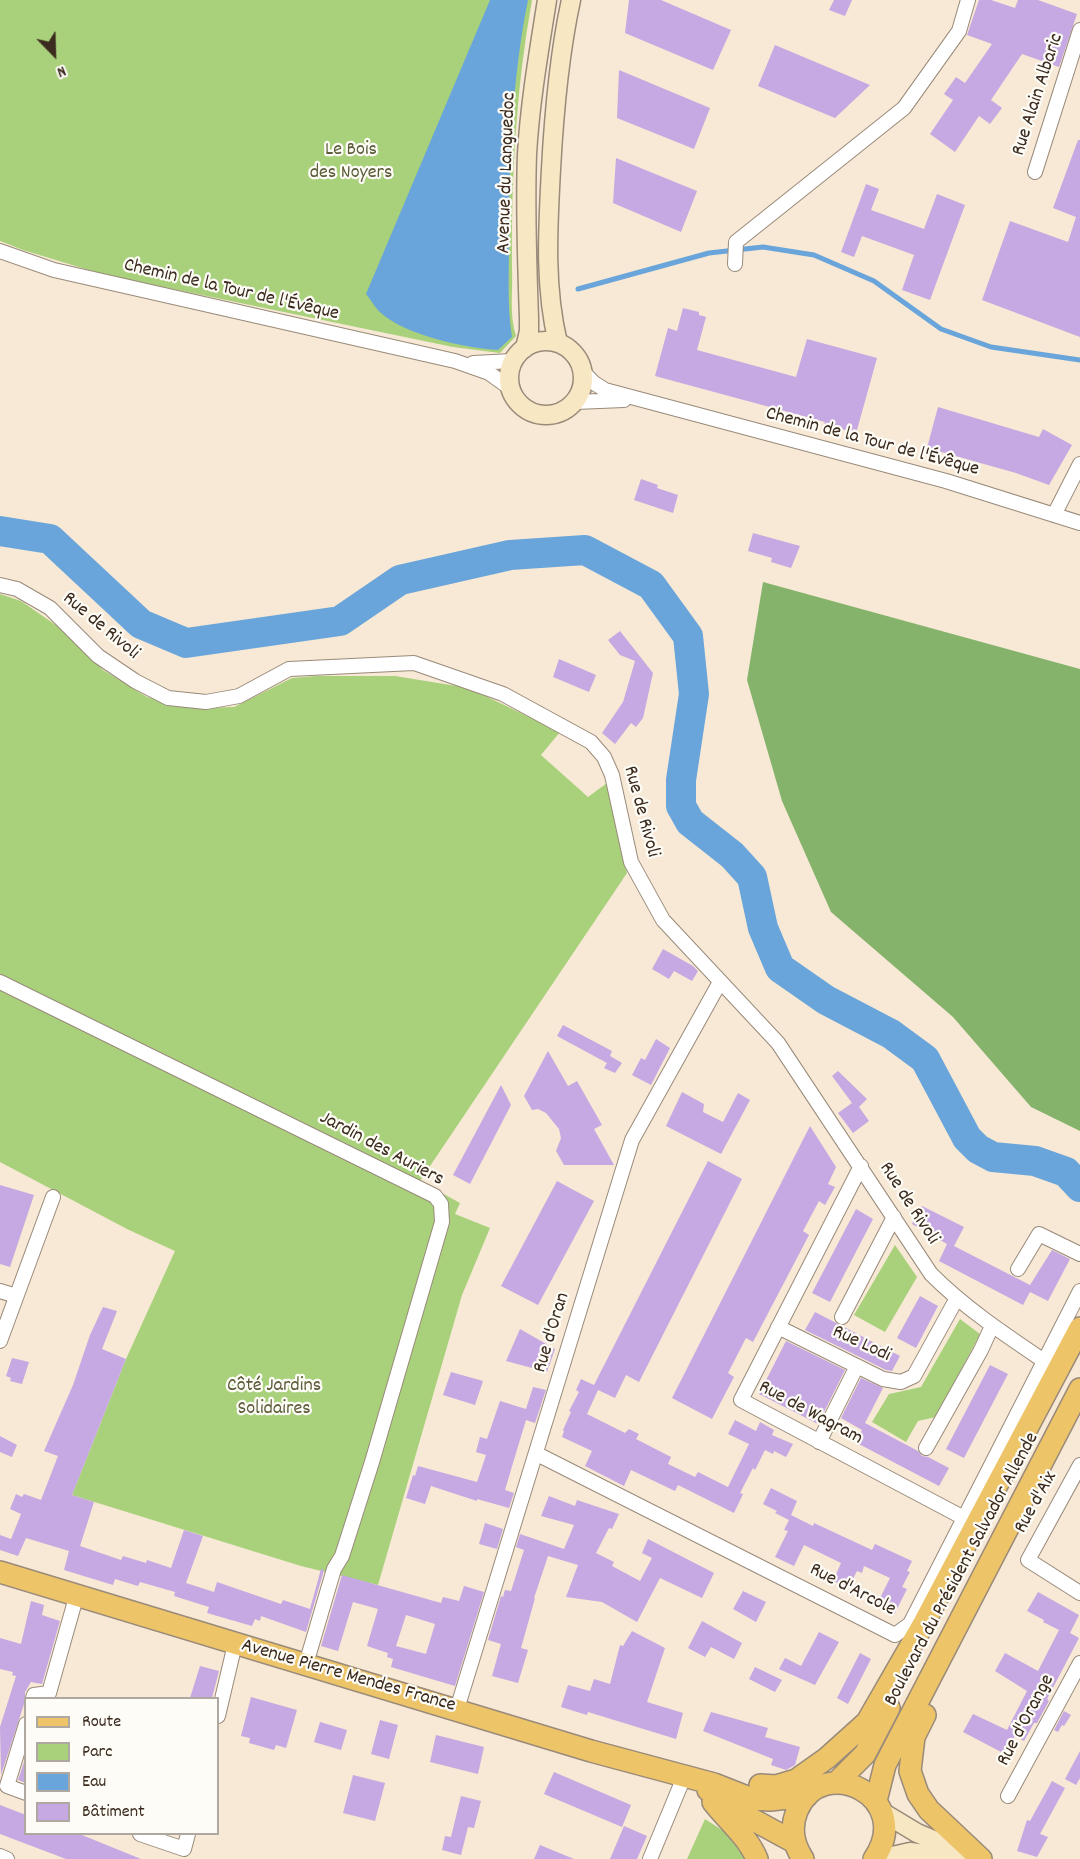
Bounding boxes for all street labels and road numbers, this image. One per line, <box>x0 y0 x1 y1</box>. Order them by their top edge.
street label: Rue Alain Albaric <box>1008 31 1070 159</box>
street label: Avenue du Languedoc <box>493 92 523 254</box>
street label: Chemin de la Tour de l'Évêque <box>121 255 341 327</box>
street label: Chemin de la Tour de l'Évêque <box>763 403 981 483</box>
street label: Rue de Rivoli <box>56 588 144 666</box>
street label: Rue de Rivoli <box>616 764 664 860</box>
street label: Jardin des Auriers <box>315 1107 447 1193</box>
street label: Rue de Rivoli <box>872 1158 944 1250</box>
street label: Rue d'Oran <box>529 1290 577 1376</box>
street label: Rue Lodi <box>828 1321 894 1369</box>
street label: Rue de Wagram <box>754 1376 866 1452</box>
street label: Boulevard du Président Salvador Allende <box>880 1429 1046 1711</box>
street label: Rue d'Aix <box>1010 1468 1064 1538</box>
street label: Rue d'Arcole <box>805 1559 899 1623</box>
street label: Avenue Pierre Mendes France <box>238 1635 458 1719</box>
street label: Rue d'Orange <box>993 1671 1061 1771</box>

